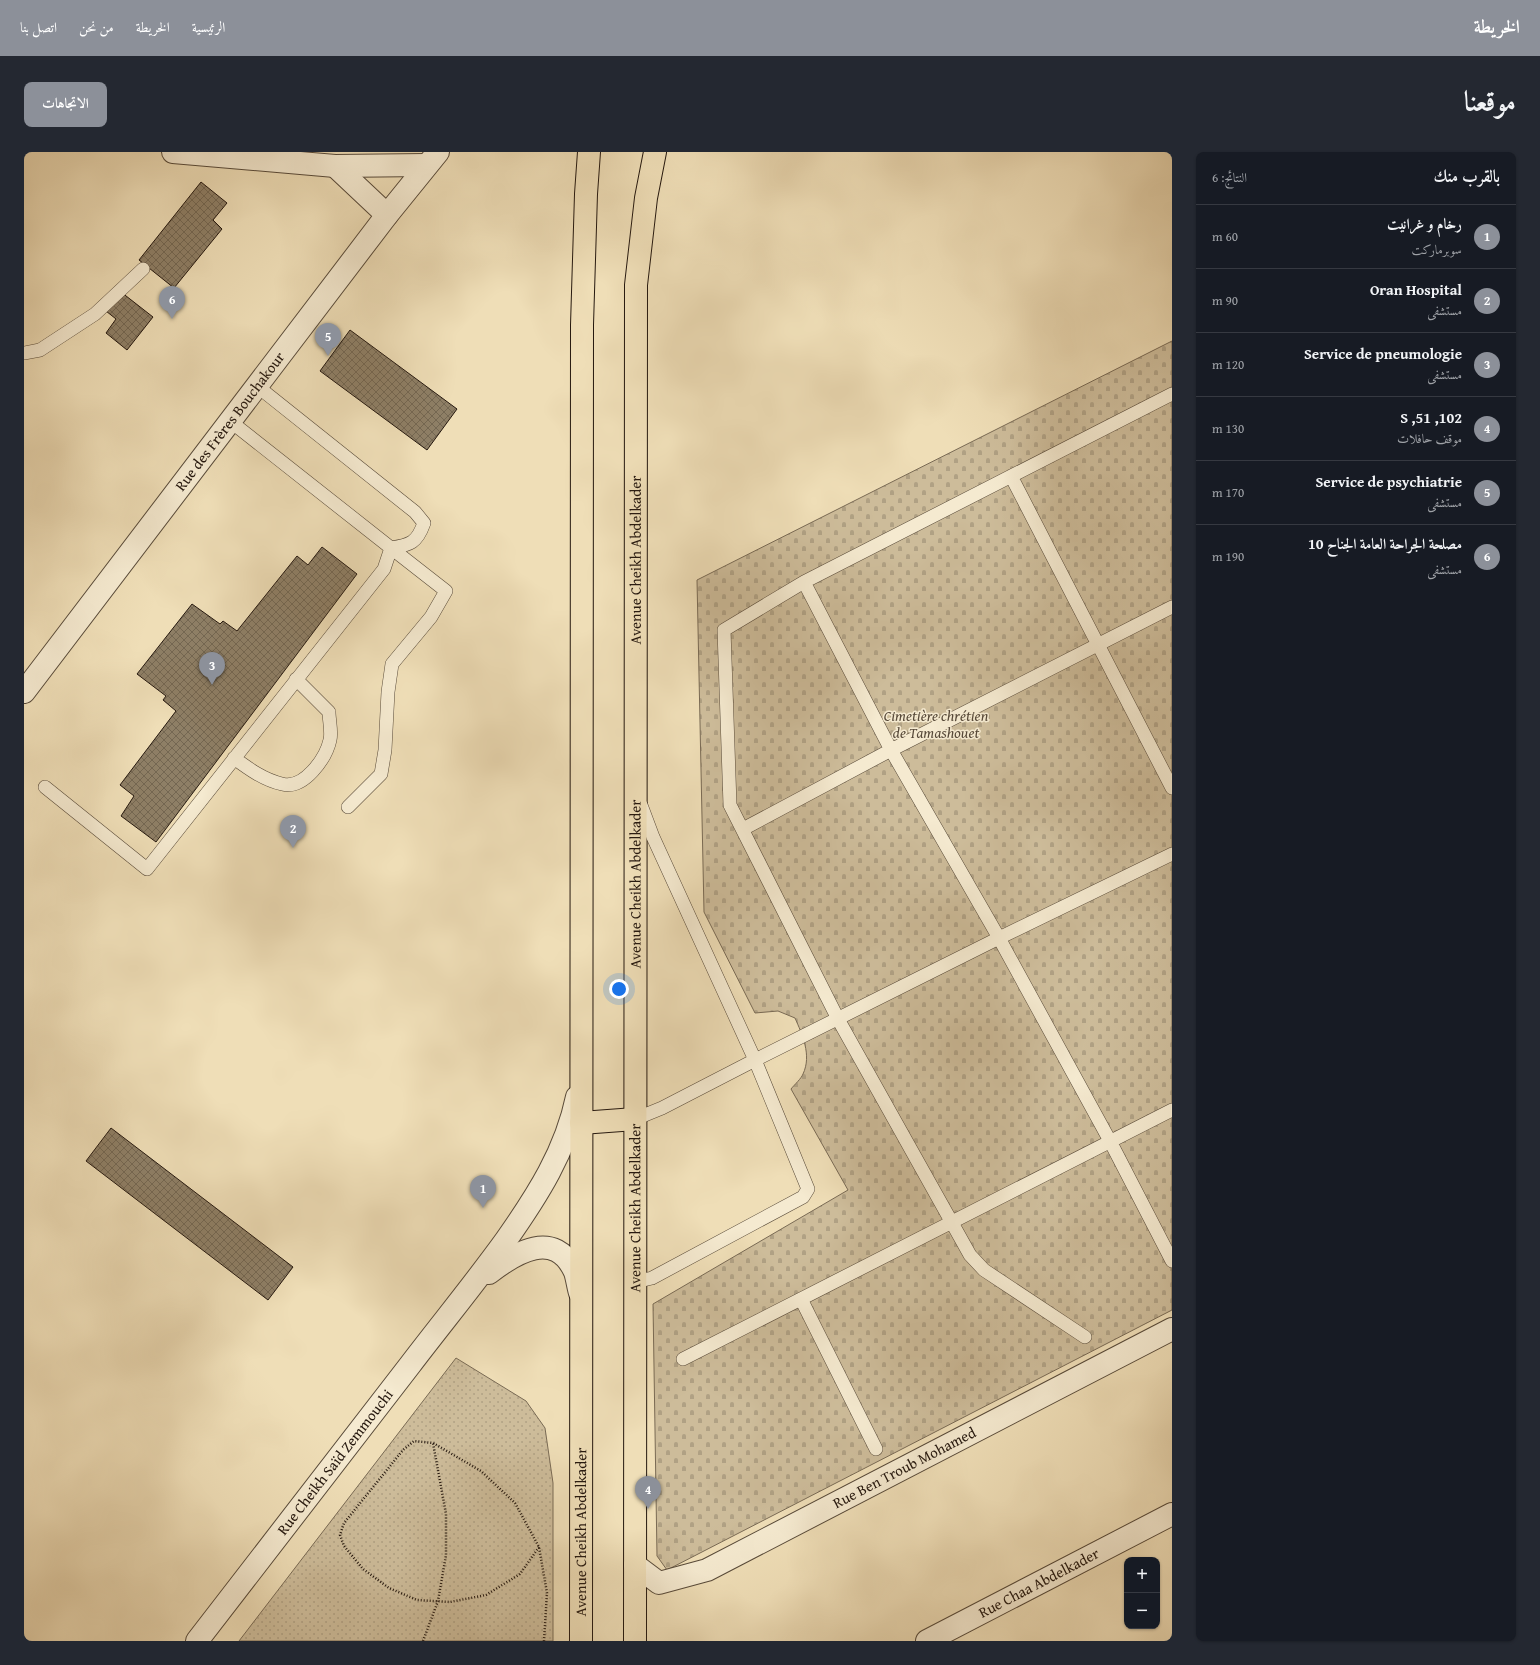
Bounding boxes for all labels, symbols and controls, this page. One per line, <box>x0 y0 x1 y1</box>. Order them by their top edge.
text: الخريطة <box>1474 12 1520 40</box>
text: اتصل بنا <box>20 17 57 37</box>
text: من نحن <box>79 17 114 37</box>
text: الخريطة <box>136 17 170 37</box>
text: الرئيسية <box>192 17 225 37</box>
text: موقعنا <box>1464 80 1516 121</box>
button: الاتجاهات <box>24 82 107 127</box>
text: بالقرب منك <box>1433 163 1500 188</box>
text: النتائج: 6 <box>1212 168 1247 187</box>
text: رخام و غرانيت <box>1387 213 1462 234</box>
text: 60 m <box>1212 227 1238 246</box>
text: 1 <box>1484 227 1490 246</box>
text: سوبرماركت <box>1412 240 1462 259</box>
text: Oran Hospital <box>1370 279 1462 300</box>
pin: 6 <box>159 286 185 319</box>
text: 90 m <box>1212 291 1238 310</box>
text: 2 <box>1484 291 1490 310</box>
text: مستشفى <box>1427 301 1462 320</box>
pin: 5 <box>315 323 341 356</box>
text: Service de pneumologie <box>1304 343 1462 364</box>
street label: Rue des Frères Bouchakour <box>170 347 289 495</box>
text: 120 m <box>1212 355 1244 374</box>
text: 3 <box>1484 355 1490 374</box>
text: مستشفى <box>1427 365 1462 384</box>
text: 102, 51, S <box>1400 407 1462 428</box>
text: 130 m <box>1212 419 1244 438</box>
text: 4 <box>1484 419 1490 438</box>
text: موقف حافلات <box>1397 429 1462 448</box>
text: Service de psychiatrie <box>1316 471 1462 492</box>
street label: Avenue Cheikh Abdelkader <box>625 476 646 644</box>
text: 170 m <box>1212 483 1244 502</box>
text: 5 <box>1484 483 1490 502</box>
text: مستشفى <box>1427 493 1462 512</box>
text: مصلحة الجراحة العامة الجناح 10 <box>1308 533 1462 554</box>
text: 190 m <box>1212 547 1244 566</box>
text: 6 <box>1484 547 1490 566</box>
text: مستشفى <box>1427 560 1462 579</box>
pin: 3 <box>199 652 225 685</box>
park label: Cimetière chrétien de Tamashouet <box>884 705 989 743</box>
street label: Avenue Cheikh Abdelkader <box>624 800 646 968</box>
pin: 2 <box>280 815 306 848</box>
your location <box>609 979 629 999</box>
street label: Avenue Cheikh Abdelkader <box>624 1124 645 1292</box>
pin: 1 <box>470 1175 496 1208</box>
street label: Rue Cheikh Saïd Zemmouchi <box>272 1385 398 1539</box>
street label: Rue Ben Troub Mohamed <box>829 1421 979 1513</box>
street label: Avenue Cheikh Abdelkader <box>570 1448 591 1616</box>
pin: 4 <box>635 1476 661 1509</box>
street label: Rue Chaa Abdelkader <box>975 1543 1103 1623</box>
map controls <box>1124 1557 1160 1629</box>
button: + <box>1124 1557 1160 1593</box>
button: − <box>1124 1593 1160 1629</box>

